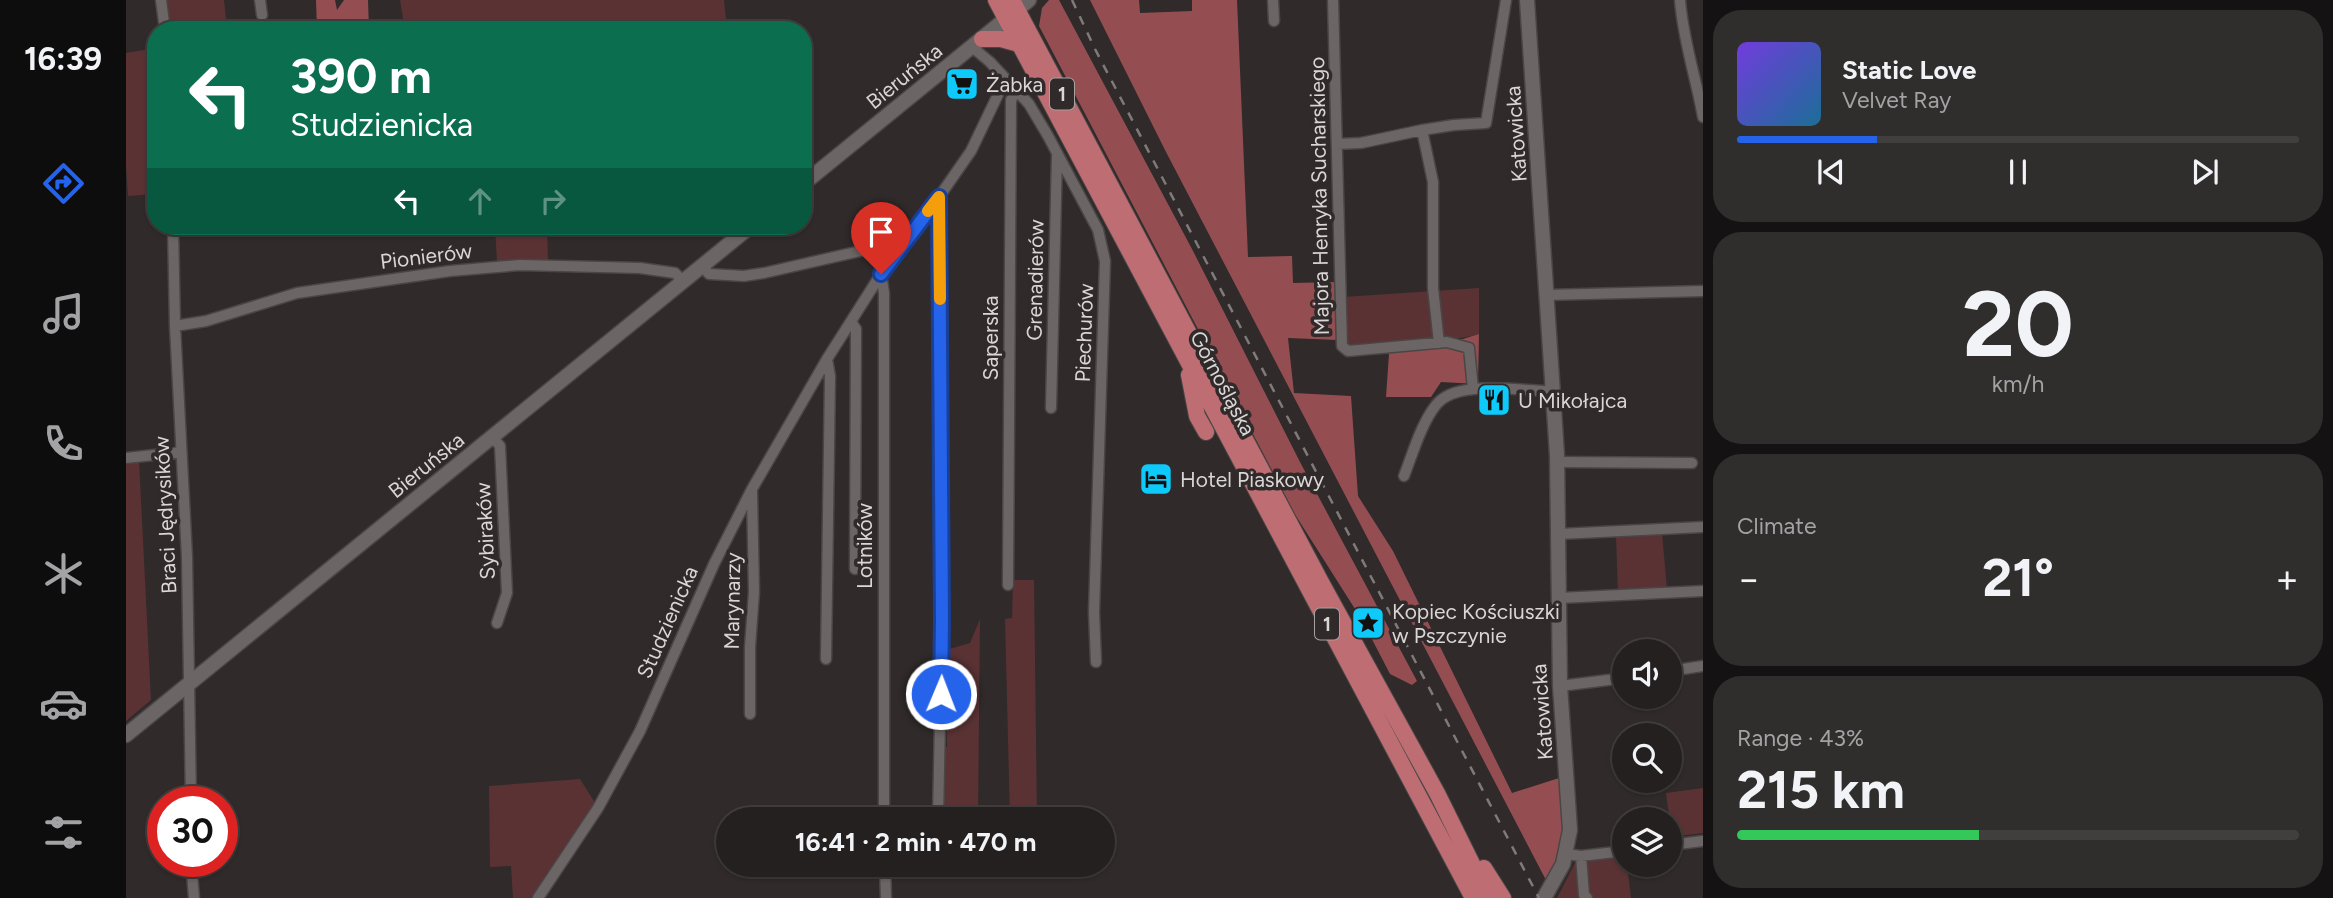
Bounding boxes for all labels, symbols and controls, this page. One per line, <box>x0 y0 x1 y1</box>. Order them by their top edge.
street label: Bieruńska <box>861 38 947 114</box>
text: 16:39 <box>24 40 102 78</box>
text: 390 m <box>290 46 432 105</box>
icon: left <box>175 49 266 140</box>
text: Static Love <box>1842 54 1976 86</box>
street label: Majora Henryka Sucharskiego <box>1304 57 1334 335</box>
supermarket icon: Żabka <box>943 65 981 103</box>
place label: Żabka <box>986 72 1043 97</box>
road number: 1 <box>1050 78 1074 110</box>
street label: Katowicka <box>1500 85 1532 183</box>
text: Velvet Ray <box>1842 86 1951 114</box>
text: Studzienicka <box>290 106 473 144</box>
icon: previous <box>1812 153 1850 191</box>
icon: pause <box>1999 153 2037 191</box>
icon: next <box>2186 153 2224 191</box>
icon: directions <box>39 159 88 208</box>
icon: left <box>388 182 426 220</box>
icon: ahead <box>461 182 499 220</box>
icon: right <box>534 182 572 220</box>
pin <box>851 202 911 274</box>
icon: arrive <box>862 213 900 251</box>
street label: Grenadierów <box>1021 219 1049 341</box>
street label: Pionierów <box>378 238 474 274</box>
text: 20 <box>1962 270 2074 379</box>
street label: Piechurów <box>1070 283 1098 383</box>
icon: music <box>39 289 88 338</box>
street label: Saperska <box>978 295 1003 381</box>
street label: Górnośląska <box>1185 326 1261 440</box>
text: km/h <box>1992 370 2044 398</box>
restaurant icon: U Mikołajca <box>1475 381 1513 419</box>
place label: U Mikołajca <box>1518 388 1627 413</box>
icon: phone <box>39 419 88 468</box>
street label: Bieruńska <box>383 427 469 503</box>
street label: Braci Jędrysików <box>148 435 182 594</box>
hotel icon: Hotel Piaskowy <box>1137 460 1175 498</box>
place label: Hotel Piaskowy <box>1180 467 1324 492</box>
street label: Sybiraków <box>470 481 500 580</box>
street label: Lotników <box>852 502 877 589</box>
text: Climate <box>1737 512 1816 540</box>
text: 21° <box>1982 547 2054 609</box>
icon: climate <box>39 549 88 598</box>
street label: Marynarzy <box>719 552 745 650</box>
text: − <box>1737 556 1761 602</box>
text: + <box>2275 556 2299 602</box>
street label: Studzienicka <box>631 562 703 682</box>
place label: Kopiec Kościuszki w Pszczynie <box>1392 599 1560 648</box>
place icon: Kopiec Kościuszki w Pszczynie <box>1349 604 1387 642</box>
road number: 1 <box>1315 608 1339 639</box>
map controls <box>1612 639 1682 877</box>
button: sound <box>1612 639 1682 709</box>
position arrow <box>904 657 978 731</box>
street label: Katowicka <box>1526 663 1558 761</box>
icon: car <box>39 679 88 728</box>
button: search <box>1612 723 1682 793</box>
text: Range · 43% <box>1737 724 1864 752</box>
text: 215 km <box>1737 759 1905 821</box>
speed limit sign: 30 <box>147 786 238 877</box>
button: layers <box>1612 807 1682 877</box>
icon: filters <box>39 808 88 857</box>
text: 16:41 · 2 min · 470 m <box>795 826 1036 858</box>

